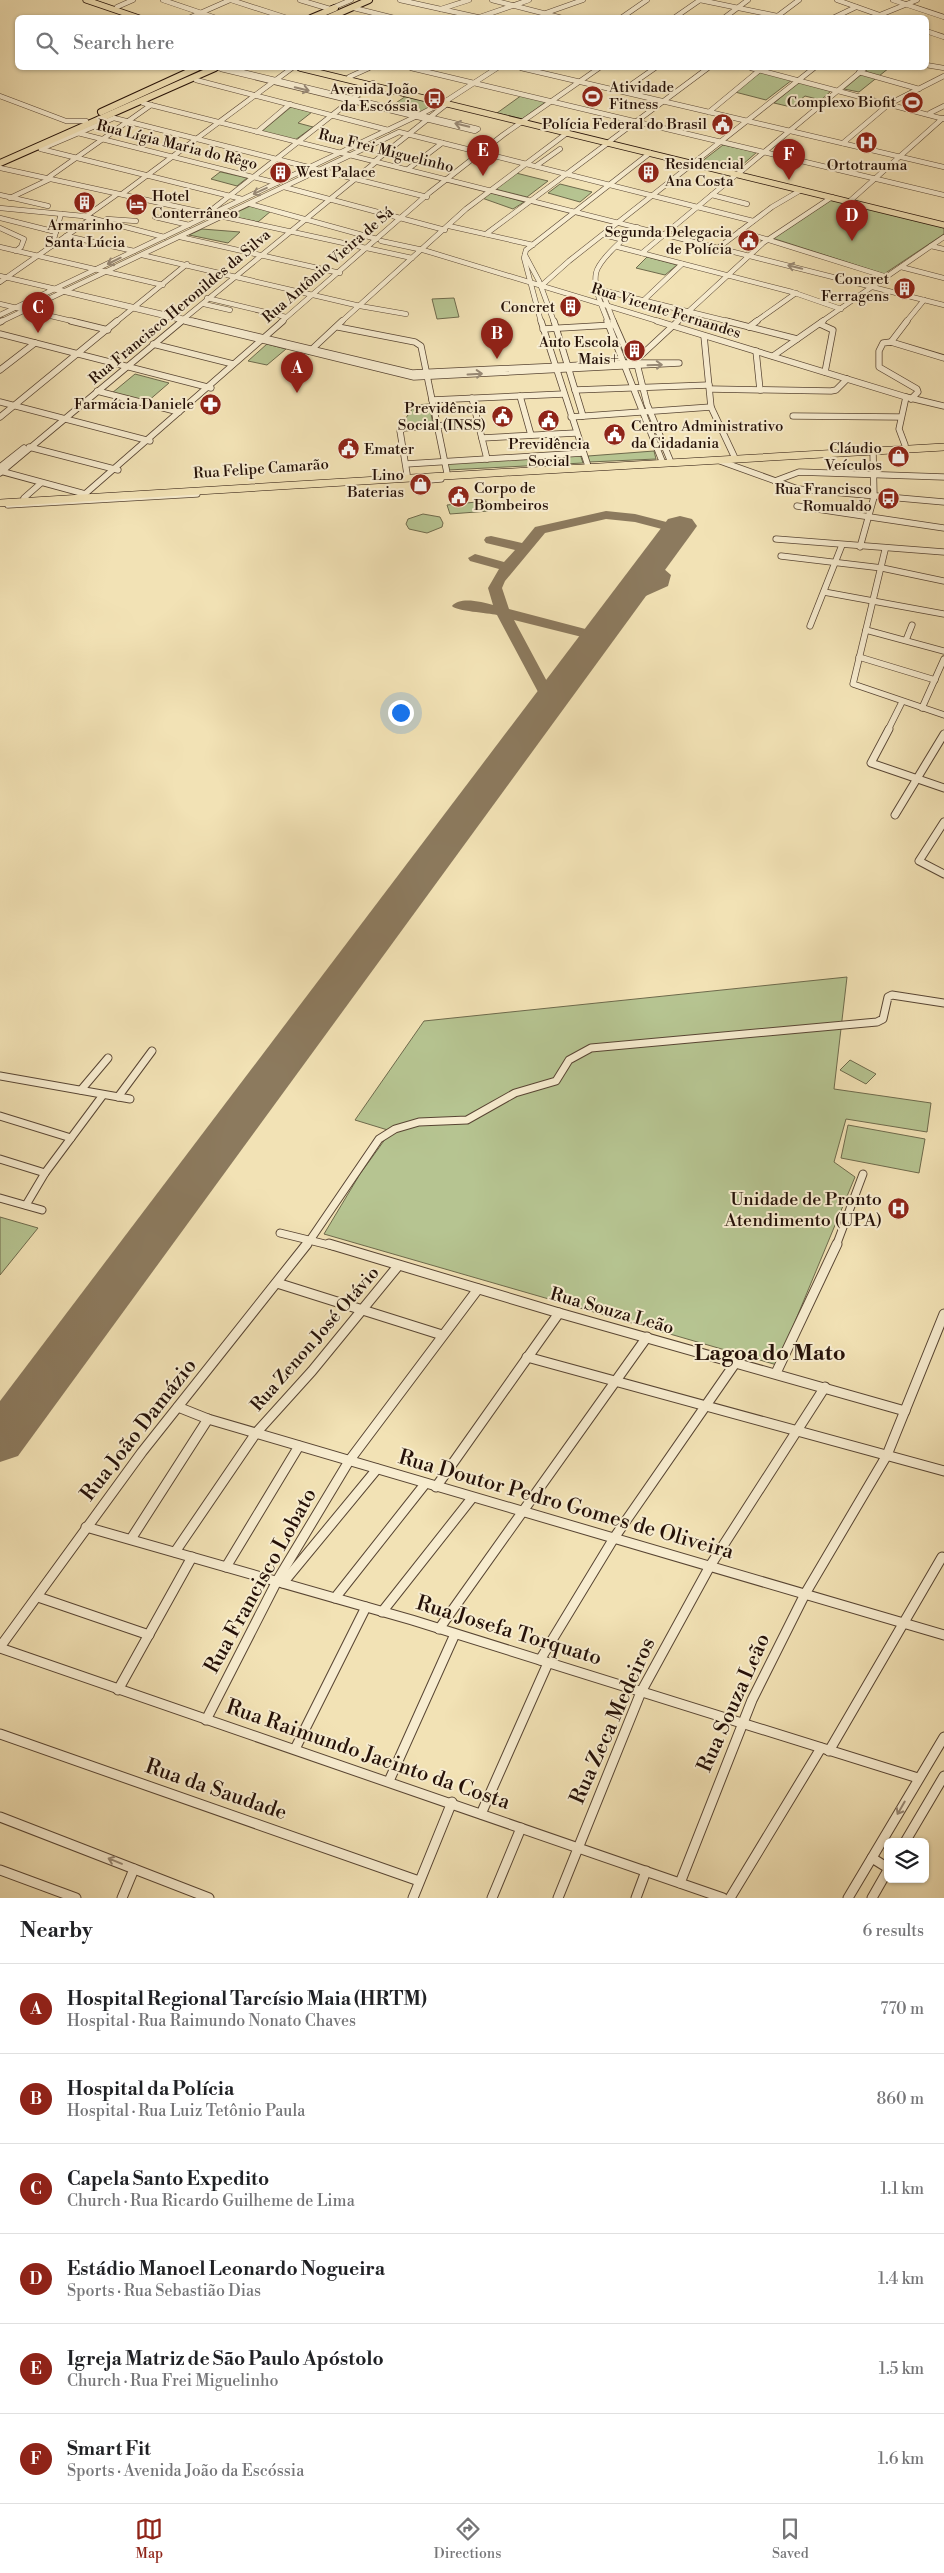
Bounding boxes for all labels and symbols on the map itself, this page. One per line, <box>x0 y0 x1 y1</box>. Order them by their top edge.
place label: Atividade Fitness <box>608 78 674 114</box>
place label: Avenida João da Escóssia <box>329 80 418 116</box>
one-way arrow <box>294 84 310 94</box>
sports icon: Atividade Fitness <box>581 84 605 108</box>
bus stop icon: Avenida João da Escóssia <box>422 86 446 110</box>
sports icon: Complexo Biofit <box>900 90 924 114</box>
place label: Complexo Biofit <box>787 93 897 112</box>
public building icon: Polícia Federal do Brasil <box>711 112 735 136</box>
place label: Polícia Federal do Brasil <box>542 115 708 134</box>
street label: Rua Lígia Maria do Rêgo <box>95 116 259 174</box>
one-way arrow <box>455 120 471 129</box>
street label: Rua Frei Miguelinho <box>316 125 456 177</box>
hospital icon: Ortotrauma <box>855 130 879 154</box>
pin: E <box>467 135 499 176</box>
pin: F <box>773 139 805 180</box>
place label: Residencial Ana Costa <box>664 155 744 191</box>
place label: Ortotrauma <box>827 156 908 175</box>
building icon: West Palace <box>268 160 292 184</box>
building icon: Residencial Ana Costa <box>637 161 661 185</box>
place label: West Palace <box>295 163 376 182</box>
one-way arrow <box>253 186 268 196</box>
place label: Hotel Conterrâneo <box>152 187 238 223</box>
building icon: Armarinho Santa Lúcia <box>73 190 97 214</box>
hotel icon: Hotel Conterrâneo <box>124 193 148 217</box>
pin: D <box>836 200 868 241</box>
street label: Rua Antônio Vieira de Sá <box>259 203 398 327</box>
place label: Armarinho Santa Lúcia <box>45 216 125 252</box>
place label: Segunda Delegacia de Polícia <box>605 223 732 259</box>
street label: Rua Francisco Heronildes da Silva <box>85 225 275 389</box>
public building icon: Segunda Delegacia de Polícia <box>736 229 760 253</box>
one-way arrow <box>107 257 122 266</box>
one-way arrow <box>787 262 803 271</box>
place label: Concret Ferragens <box>821 270 890 306</box>
building icon: Concret Ferragens <box>893 276 917 300</box>
street label: Rua Vicente Fernandes <box>589 279 743 343</box>
pin: C <box>22 292 54 333</box>
building icon: Concret <box>559 295 583 319</box>
place label: Concret <box>501 298 556 317</box>
pin: B <box>481 318 513 359</box>
place label: Auto Escola Mais+ <box>538 333 619 369</box>
building icon: Auto Escola Mais+ <box>623 339 647 363</box>
pin: A <box>281 352 313 393</box>
one-way arrow <box>646 360 663 370</box>
one-way arrow <box>466 369 483 379</box>
pharmacy icon: Farmácia Daniele <box>198 392 222 416</box>
place label: Farmácia Daniele <box>74 395 194 414</box>
place label: Previdência Social (INSS) <box>398 399 486 435</box>
public building icon: Previdência Social (INSS) <box>490 405 514 429</box>
public building icon: Previdência Social <box>537 409 561 433</box>
place label: Centro Administrativo da Cidadania <box>631 417 783 453</box>
public building icon: Centro Administrativo da Cidadania <box>603 423 627 447</box>
place label: Previdência Social <box>508 435 590 471</box>
public building icon: Emater <box>336 437 360 461</box>
place label: Cláudio Veículos <box>823 439 882 475</box>
place label: Emater <box>364 440 415 459</box>
shop icon: Cláudio Veículos <box>886 445 910 469</box>
street label: Rua Felipe Camarão <box>193 455 329 483</box>
place label: Lino Baterias <box>346 466 404 502</box>
shop icon: Lino Baterias <box>408 472 432 496</box>
place label: Corpo de Bombeiros <box>473 479 549 515</box>
place label: Rua Francisco Romualdo <box>775 480 872 516</box>
public building icon: Corpo de Bombeiros <box>446 485 470 509</box>
bus stop icon: Rua Francisco Romualdo <box>876 486 900 510</box>
your location <box>388 700 414 726</box>
place label: Unidade de Pronto Atendimento (UPA) <box>723 1188 882 1232</box>
hospital icon: Unidade de Pronto Atendimento (UPA) <box>886 1197 910 1221</box>
street label: Rua Zenon José Otávio <box>246 1262 384 1416</box>
street label: Rua Souza Leão <box>547 1282 677 1340</box>
district label: Lagoa do Mato <box>694 1340 846 1367</box>
street label: Rua João Damázio <box>75 1354 203 1506</box>
street label: Rua Doutor Pedro Gomes de Oliveira <box>395 1445 737 1566</box>
street label: Rua Francisco Lobato <box>199 1484 323 1678</box>
street label: Rua Josefa Torquato <box>413 1590 605 1672</box>
street label: Rua Souza Leão <box>692 1630 776 1776</box>
street label: Rua Zeca Medeiros <box>565 1634 661 1808</box>
street label: Rua Raimundo Jacinto da Costa <box>223 1694 514 1816</box>
street label: Rua da Saudade <box>142 1754 290 1826</box>
one-way arrow <box>895 1801 905 1815</box>
one-way arrow <box>107 1855 122 1864</box>

